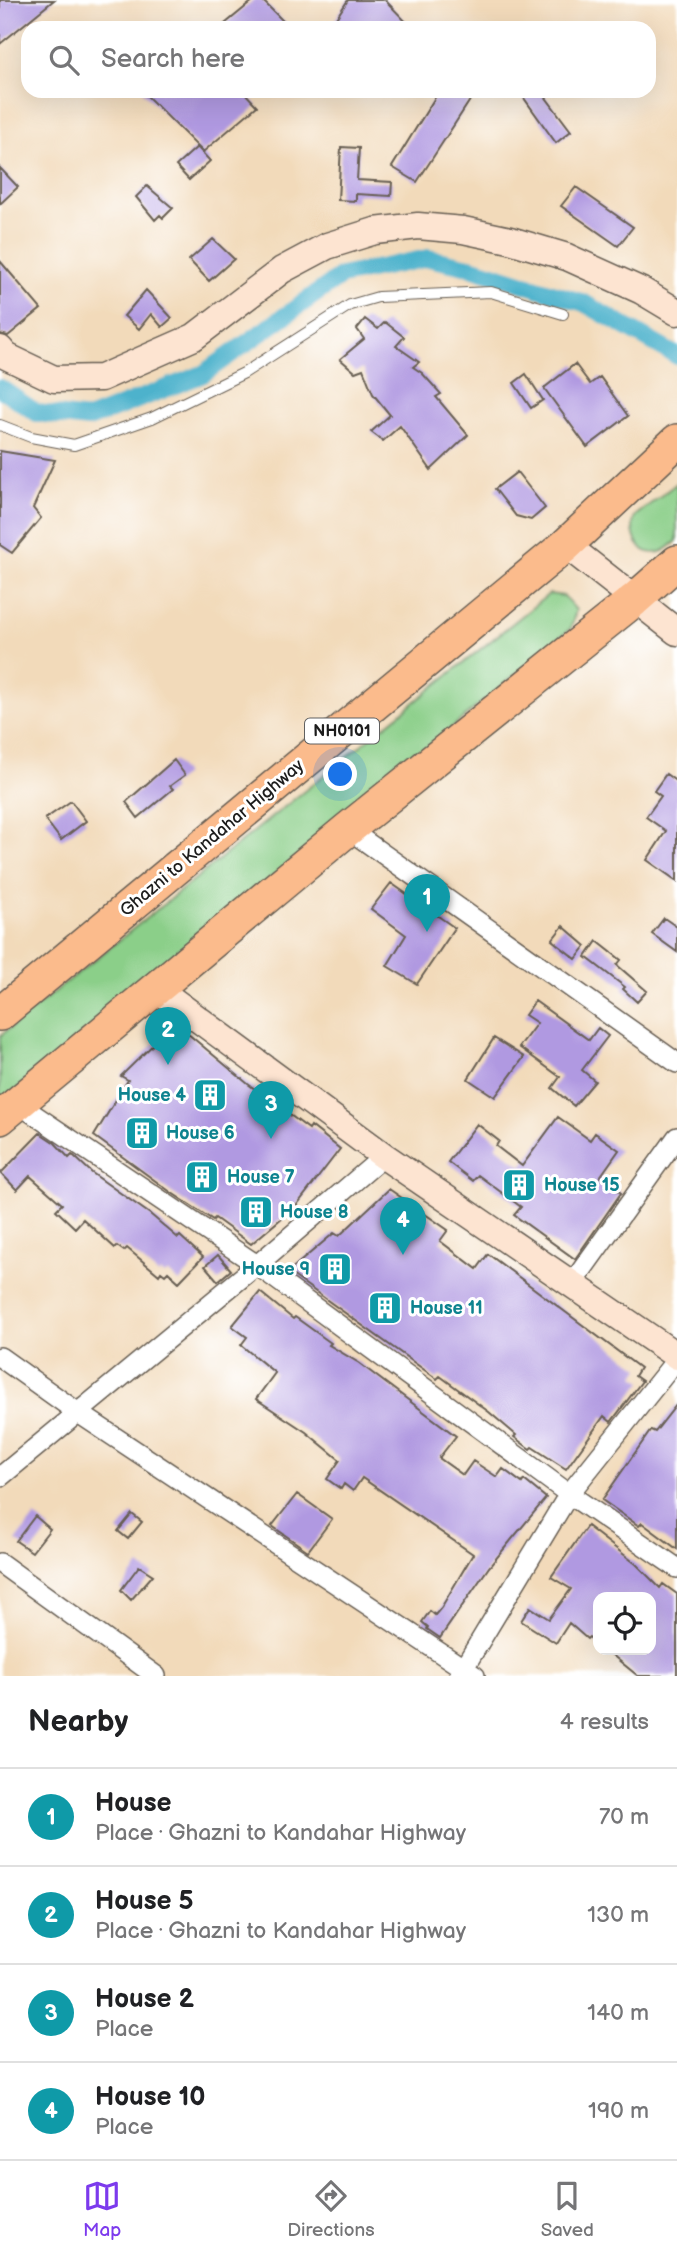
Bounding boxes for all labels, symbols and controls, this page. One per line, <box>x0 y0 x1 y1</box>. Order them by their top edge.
search box <box>21 21 656 98</box>
icon: search <box>45 41 83 79</box>
text: Search here <box>101 44 245 75</box>
road number: NH0101 <box>305 718 379 744</box>
street label: Ghazni to Kandahar Highway <box>116 754 309 921</box>
your location <box>323 757 357 791</box>
pin: 1 <box>404 874 450 932</box>
pin: 2 <box>145 1007 191 1065</box>
building icon: House 4 <box>191 1076 229 1114</box>
pin: 3 <box>248 1081 294 1139</box>
place label: House 4 <box>118 1085 186 1106</box>
building icon: House 6 <box>123 1114 161 1152</box>
place label: House 6 <box>166 1123 235 1144</box>
building icon: House 7 <box>183 1158 221 1196</box>
building icon: House 15 <box>500 1166 538 1204</box>
place label: House 7 <box>227 1167 295 1188</box>
place label: House 15 <box>544 1175 620 1196</box>
building icon: House 8 <box>237 1193 275 1231</box>
pin: 4 <box>380 1197 426 1255</box>
place label: House 8 <box>280 1202 349 1223</box>
building icon: House 9 <box>316 1250 354 1288</box>
place label: House 9 <box>242 1259 310 1280</box>
building icon: House 11 <box>366 1289 404 1327</box>
place label: House 11 <box>410 1298 483 1319</box>
map controls <box>593 1592 656 1655</box>
button: locate <box>593 1592 656 1655</box>
text: Nearby <box>28 1704 128 1740</box>
text: 4 results <box>560 1708 649 1736</box>
text: House <box>95 1788 171 1819</box>
text: 1 <box>46 1803 56 1831</box>
text: 70 m <box>599 1803 649 1831</box>
text: Place · Ghazni to Kandahar Highway <box>95 1819 466 1847</box>
text: House 5 <box>95 1886 193 1917</box>
text: 2 <box>44 1901 58 1929</box>
text: 130 m <box>587 1901 649 1929</box>
text: Place · Ghazni to Kandahar Highway <box>95 1917 466 1945</box>
text: House 2 <box>95 1984 194 2015</box>
text: 3 <box>44 1999 58 2027</box>
text: 140 m <box>587 1999 649 2027</box>
text: Place <box>95 2015 153 2043</box>
text: House 10 <box>95 2082 206 2113</box>
text: 4 <box>44 2097 58 2125</box>
text: 190 m <box>588 2097 649 2125</box>
text: Place <box>95 2113 153 2141</box>
tab: Map <box>83 2177 121 2242</box>
tab: Directions <box>287 2177 375 2242</box>
tab: Saved <box>541 2177 594 2242</box>

